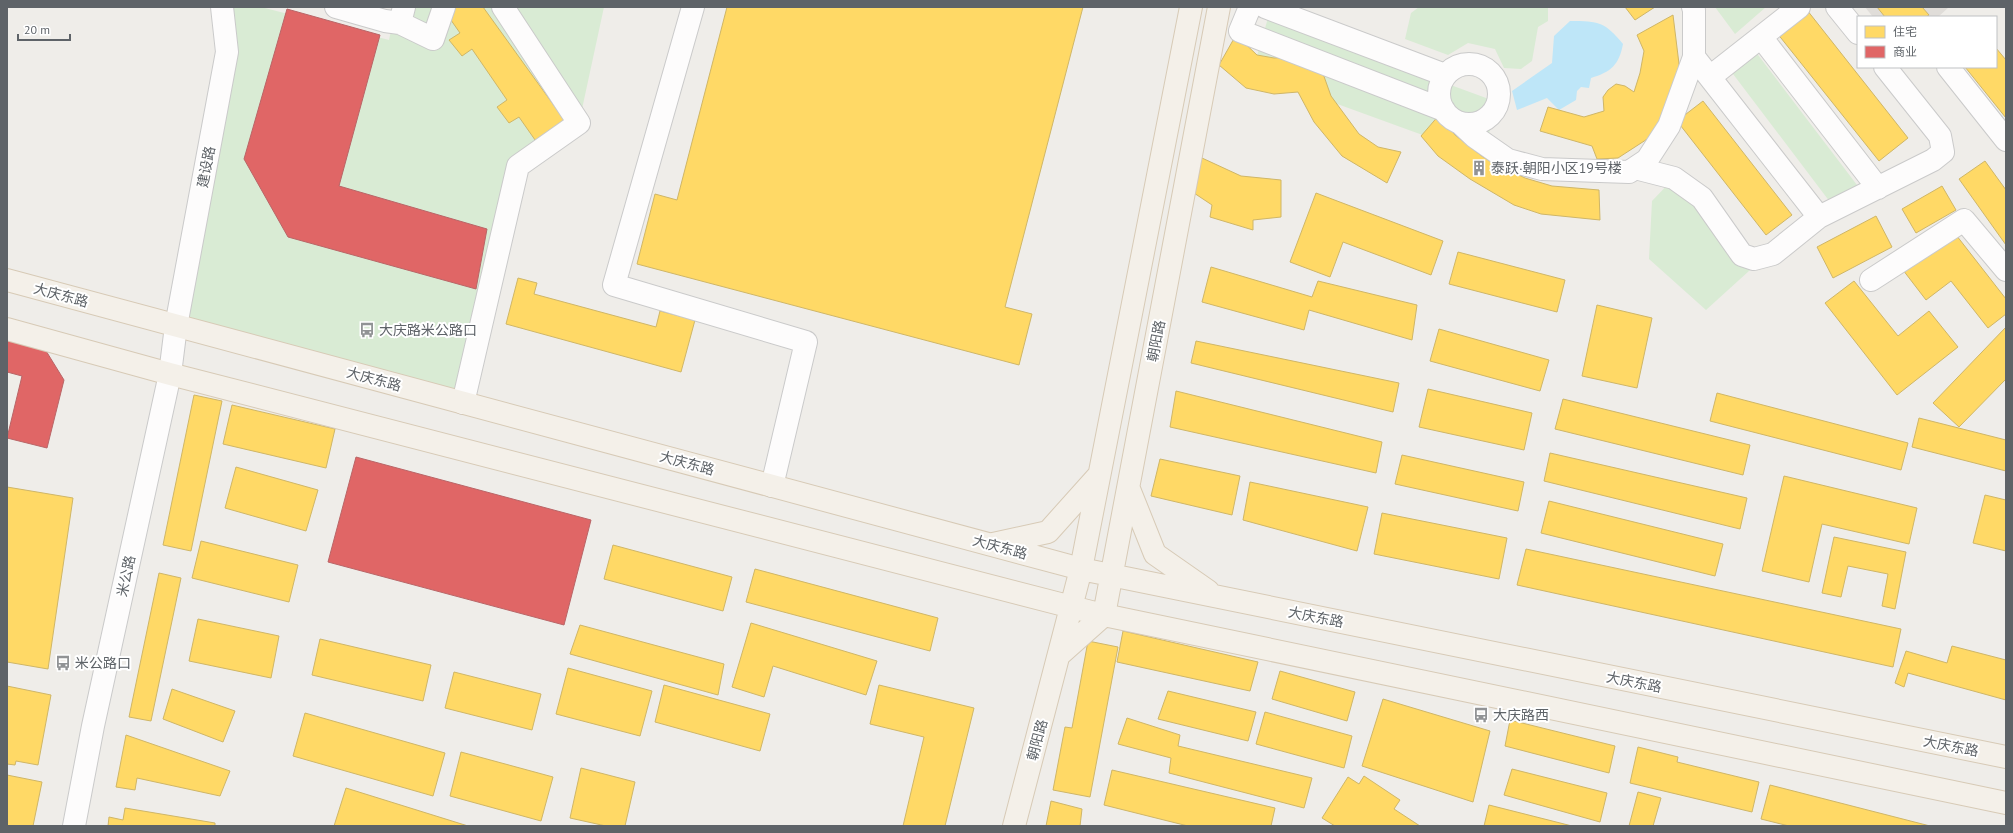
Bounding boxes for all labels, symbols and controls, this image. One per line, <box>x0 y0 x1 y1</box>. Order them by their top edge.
scale bar <box>18 16 70 42</box>
legend <box>1857 16 1997 68</box>
text: 20 m <box>24 22 50 37</box>
text: 住宅 <box>1893 24 1917 39</box>
text: 商业 <box>1893 44 1917 59</box>
street label: 建设路 <box>193 145 219 189</box>
building icon: 泰跃·朝阳小区19号楼 <box>1470 159 1488 177</box>
place label: 泰跃·朝阳小区19号楼 <box>1491 159 1622 177</box>
street label: 大庆东路 <box>32 279 90 311</box>
street label: 朝阳路 <box>1143 319 1169 363</box>
bus stop icon: 大庆路米公路口 <box>358 321 376 339</box>
place label: 大庆路米公路口 <box>379 321 477 339</box>
street label: 大庆东路 <box>345 363 403 395</box>
street label: 大庆东路 <box>658 447 716 479</box>
street label: 大庆东路 <box>971 531 1029 563</box>
street label: 米公路 <box>113 554 139 598</box>
street label: 大庆东路 <box>1287 603 1345 631</box>
bus stop icon: 米公路口 <box>54 654 72 672</box>
place label: 米公路口 <box>75 654 131 672</box>
street label: 大庆东路 <box>1605 668 1663 696</box>
bus stop icon: 大庆路西 <box>1472 706 1490 724</box>
place label: 大庆路西 <box>1493 706 1549 724</box>
street label: 朝阳路 <box>1023 717 1051 763</box>
street label: 大庆东路 <box>1922 732 1980 760</box>

